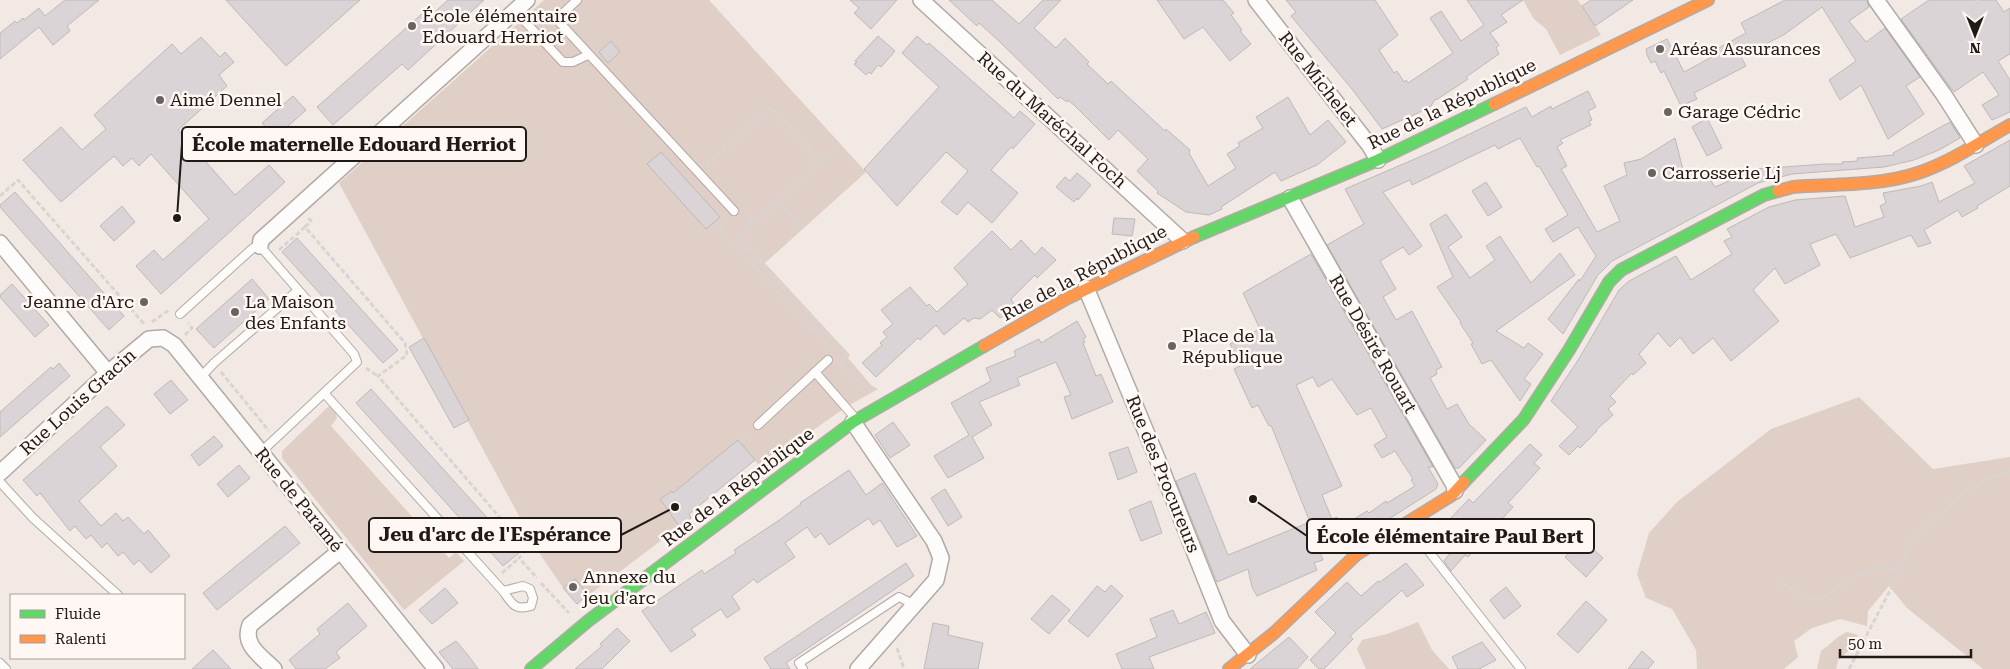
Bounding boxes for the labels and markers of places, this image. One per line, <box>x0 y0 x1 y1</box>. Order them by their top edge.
place label: École élémentaire Edouard Herriot <box>422 5 577 47</box>
marker: École élémentaire Edouard Herriot <box>406 20 418 32</box>
place label: Aréas Assurances <box>1670 38 1820 59</box>
marker: Aréas Assurances <box>1654 43 1666 55</box>
place label: Aimé Dennel <box>170 89 282 110</box>
marker: Aimé Dennel <box>154 94 166 106</box>
place label: Garage Cédric <box>1678 101 1801 122</box>
marker: Garage Cédric <box>1662 106 1674 118</box>
callout: École maternelle Edouard Herriot <box>182 127 526 161</box>
place label: Carrosserie Lj <box>1662 162 1781 183</box>
marker: Carrosserie Lj <box>1646 167 1658 179</box>
place label: Jeanne d'Arc <box>23 291 134 312</box>
place label: La Maison des Enfants <box>245 291 346 333</box>
marker: Jeanne d'Arc <box>138 296 150 308</box>
marker: La Maison des Enfants <box>229 306 241 318</box>
place label: Place de la République <box>1182 325 1283 367</box>
marker: Place de la République <box>1166 340 1178 352</box>
callout: Jeu d'arc de l'Espérance <box>369 518 621 552</box>
callout: École élémentaire Paul Bert <box>1307 519 1594 553</box>
place label: Annexe du jeu d'arc <box>581 566 676 608</box>
marker: Annexe du jeu d'arc <box>567 581 579 593</box>

